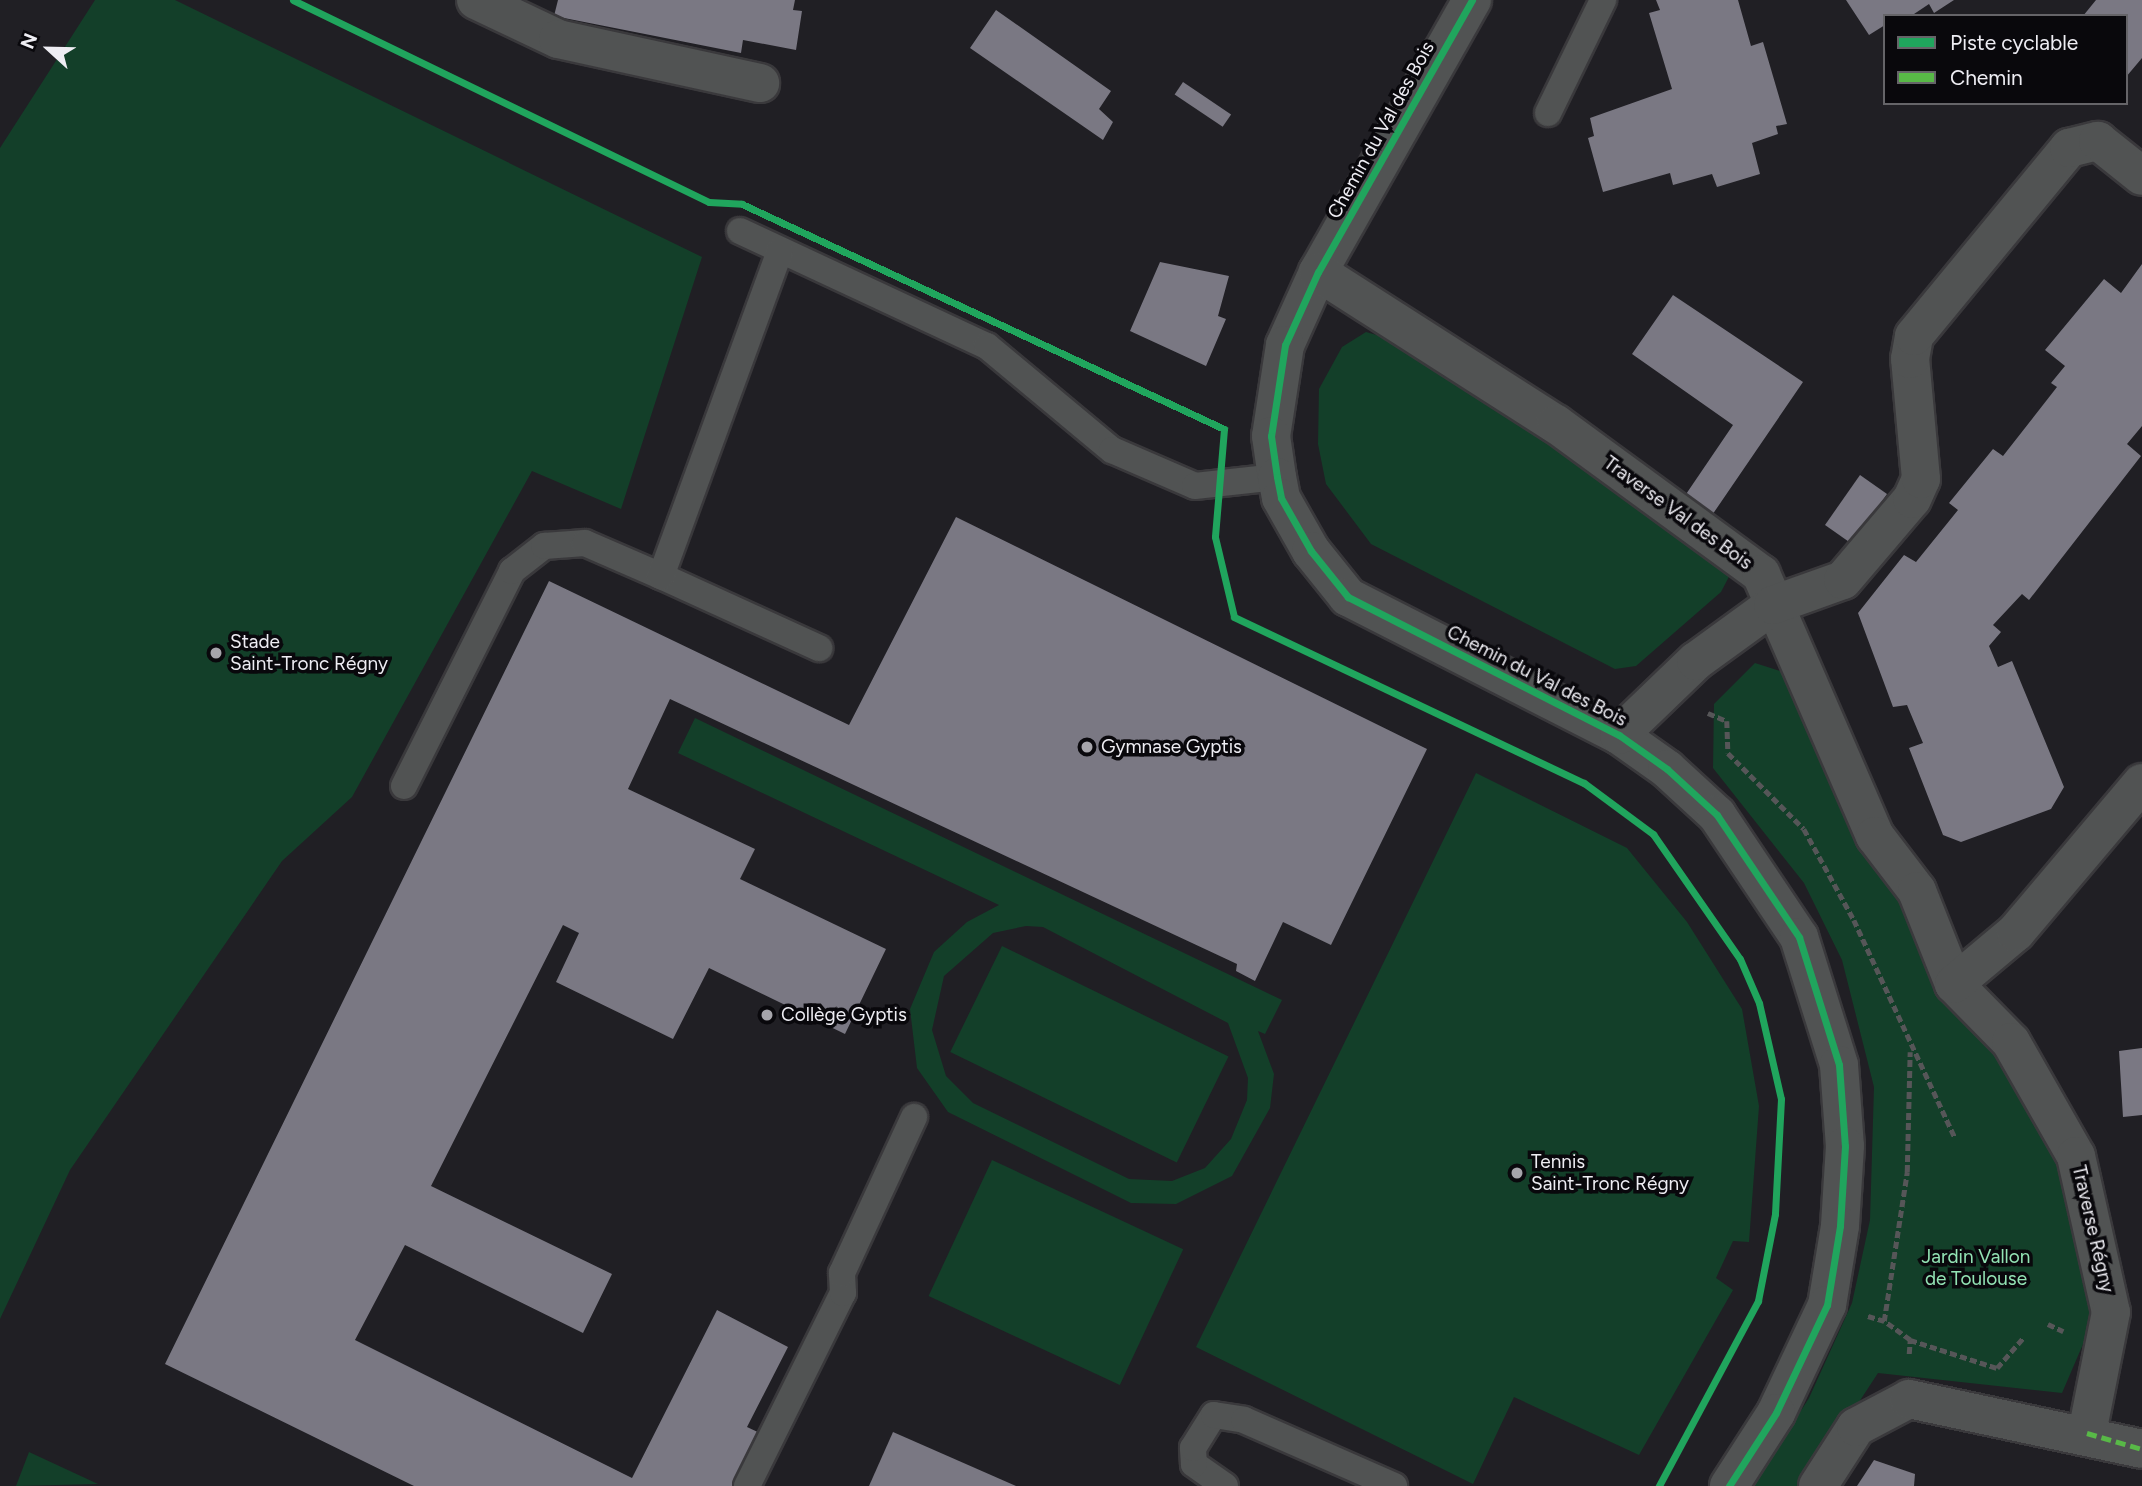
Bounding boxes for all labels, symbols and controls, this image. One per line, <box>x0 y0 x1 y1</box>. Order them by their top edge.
north arrow <box>14 14 84 84</box>
legend <box>1883 14 2128 105</box>
text: N <box>16 30 42 52</box>
text: Piste cyclable <box>1950 30 2078 55</box>
street label: Chemin du Val des Bois <box>1323 37 1439 223</box>
text: Chemin <box>1950 65 2023 90</box>
street label: Traverse Val des Bois <box>1599 452 1757 574</box>
street label: Chemin du Val des Bois <box>1443 621 1631 731</box>
place label: Stade Saint-Tronc Régny <box>230 631 388 675</box>
marker: Stade Saint-Tronc Régny <box>208 645 224 661</box>
place label: Gymnase Gyptis <box>1101 736 1242 758</box>
marker: Gymnase Gyptis <box>1079 739 1095 755</box>
place label: Collège Gyptis <box>781 1004 907 1026</box>
marker: Collège Gyptis <box>759 1007 775 1023</box>
place label: Tennis Saint-Tronc Régny <box>1531 1151 1689 1195</box>
street label: Traverse Régny <box>2067 1163 2119 1295</box>
marker: Tennis Saint-Tronc Régny <box>1509 1165 1525 1181</box>
park label: Jardin Vallon de Toulouse <box>1922 1246 2030 1290</box>

